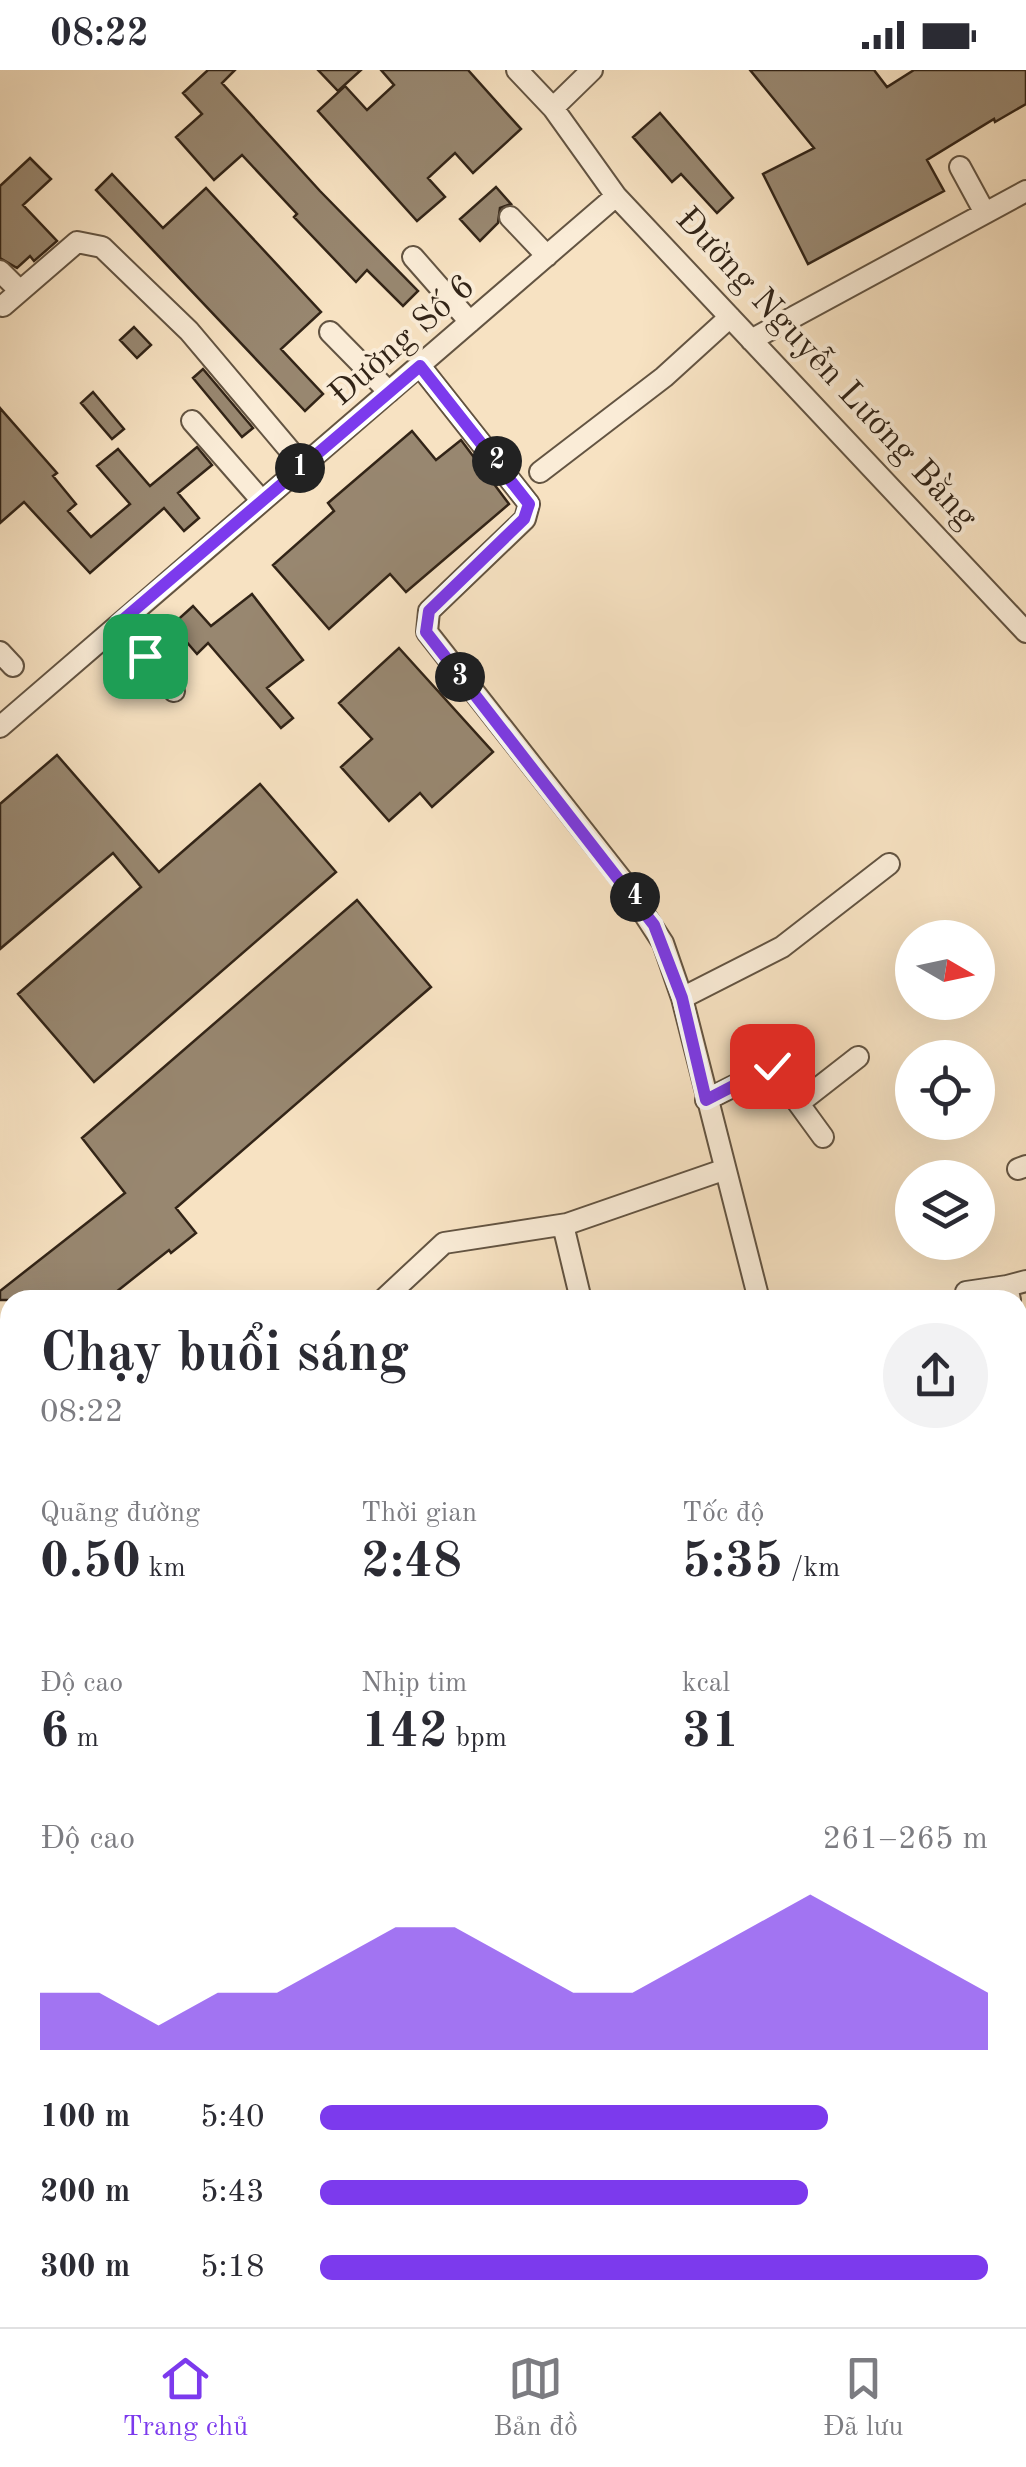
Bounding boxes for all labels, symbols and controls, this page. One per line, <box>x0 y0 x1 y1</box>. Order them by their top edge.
text: 08:22 <box>50 16 149 54</box>
street label: Đường Nguyễn Lương Bằng <box>669 199 987 536</box>
street label: Đường Số 6 <box>322 267 482 413</box>
pin: 2 <box>472 436 522 486</box>
pin: 1 <box>275 443 325 493</box>
text: 2 <box>489 447 505 475</box>
text: 1 <box>292 454 308 482</box>
pin <box>103 614 188 699</box>
icon: arrive <box>118 629 173 684</box>
pin: 3 <box>435 652 485 702</box>
text: 3 <box>452 663 468 691</box>
pin: 4 <box>610 872 660 922</box>
text: 4 <box>627 883 643 911</box>
north arrow <box>895 920 995 1020</box>
map controls <box>895 920 995 1260</box>
pin <box>730 1024 815 1109</box>
icon: check <box>745 1039 800 1094</box>
button: locate <box>895 1040 995 1140</box>
button: layers <box>895 1160 995 1260</box>
button: share <box>883 1323 988 1428</box>
text: Chạy buổi sáng <box>40 1328 409 1383</box>
text: 08:22 <box>40 1397 123 1429</box>
text: Quãng đường <box>40 1500 200 1528</box>
text: Thời gian <box>361 1500 477 1528</box>
text: Tốc độ <box>682 1500 764 1528</box>
text: 0.50 <box>40 1538 141 1588</box>
text: 2:48 <box>361 1538 462 1588</box>
text: 5:35 <box>682 1538 783 1588</box>
text: km <box>141 1555 186 1583</box>
text: /km <box>783 1555 840 1583</box>
text: Độ cao <box>40 1670 123 1698</box>
text: Nhịp tim <box>361 1670 467 1698</box>
text: kcal <box>682 1670 730 1698</box>
text: 6 <box>40 1708 69 1758</box>
text: 142 <box>361 1708 448 1758</box>
text: 31 <box>682 1708 740 1758</box>
text: m <box>69 1725 99 1753</box>
text: bpm <box>448 1725 507 1753</box>
text: Độ cao <box>40 1824 135 1856</box>
text: 261–265 m <box>822 1824 988 1856</box>
text: 100 m <box>40 2102 130 2134</box>
text: 5:40 <box>200 2102 265 2134</box>
text: 200 m <box>40 2177 130 2209</box>
text: 5:43 <box>200 2177 265 2209</box>
text: 300 m <box>40 2252 130 2284</box>
text: 5:18 <box>200 2252 265 2284</box>
tab: Trang chủ <box>122 2351 248 2446</box>
tab: Bản đồ <box>493 2351 578 2446</box>
tab: Đã lưu <box>823 2351 904 2446</box>

